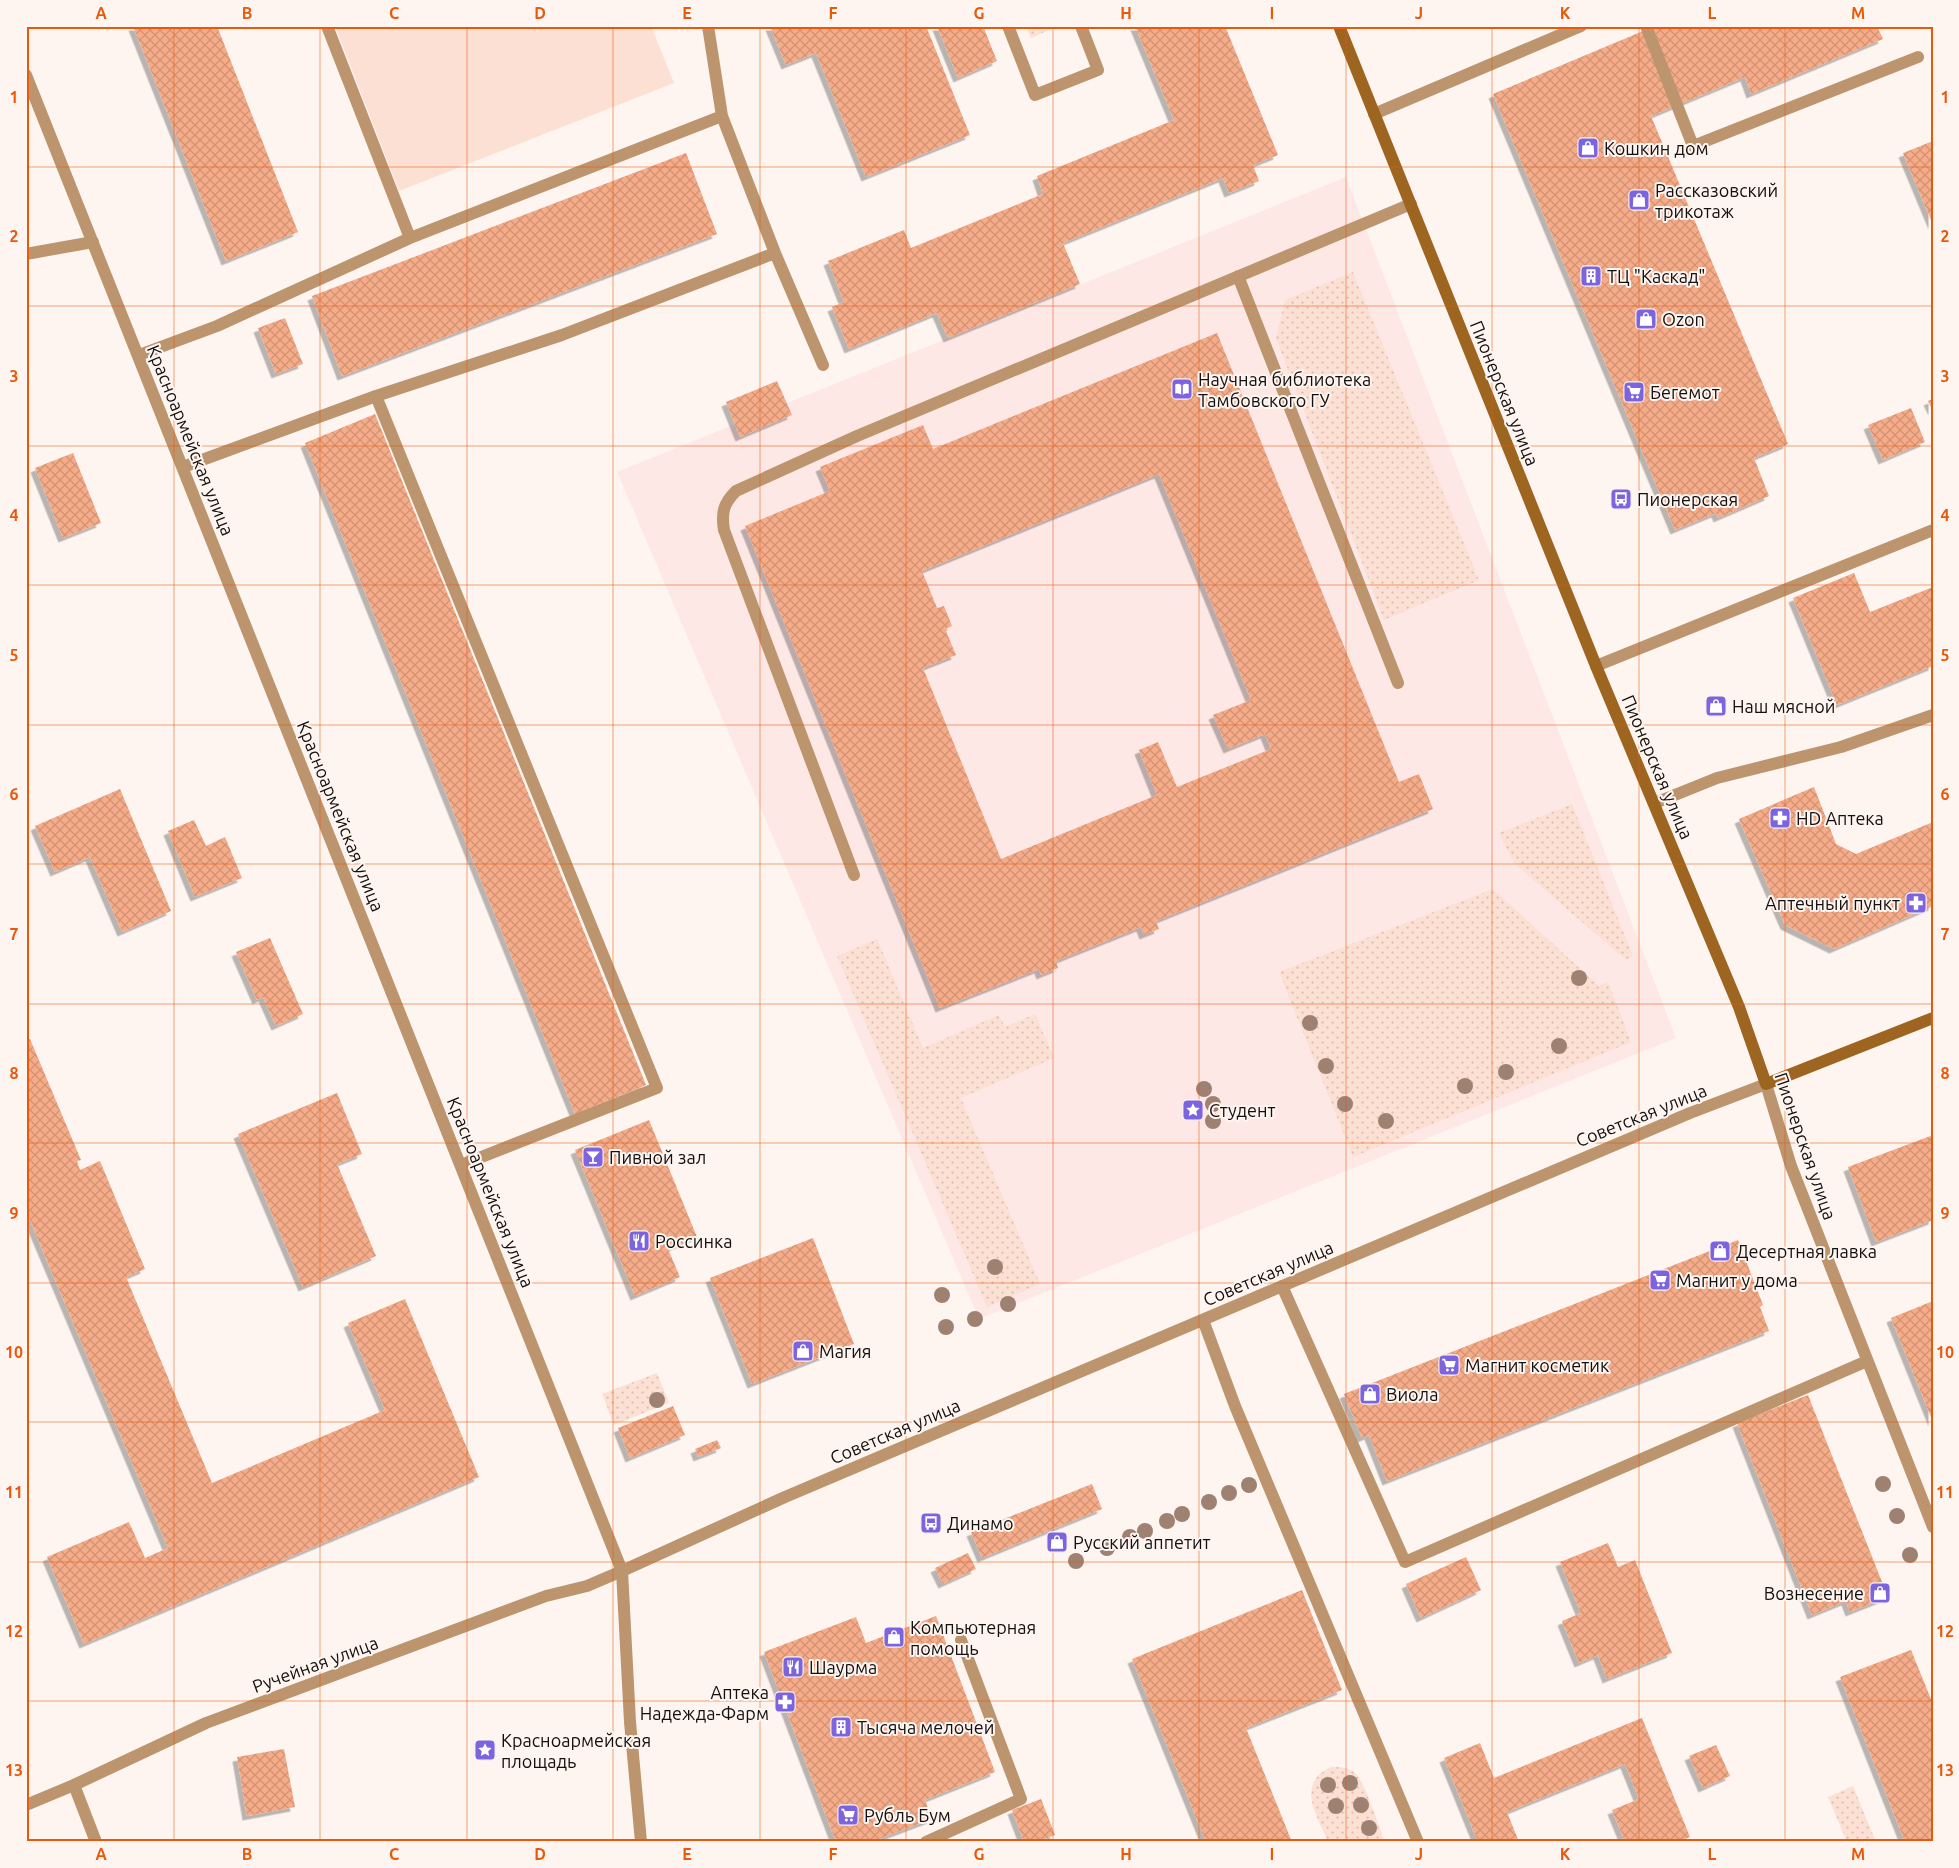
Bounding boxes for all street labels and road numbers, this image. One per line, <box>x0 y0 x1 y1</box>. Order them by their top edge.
street label: Пионерская улица <box>1467 318 1543 468</box>
street label: Красноармейская улица <box>144 342 238 538</box>
street label: Пионерская улица <box>1619 692 1697 842</box>
street label: Красноармейская улица <box>294 718 388 914</box>
street label: Пионерская улица <box>1771 1070 1841 1222</box>
street label: Советская улица <box>1573 1080 1709 1150</box>
street label: Красноармейская улица <box>444 1094 538 1290</box>
street label: Советская улица <box>1200 1237 1336 1309</box>
street label: Советская улица <box>827 1395 963 1467</box>
street label: Ручейная улица <box>249 1632 381 1696</box>

